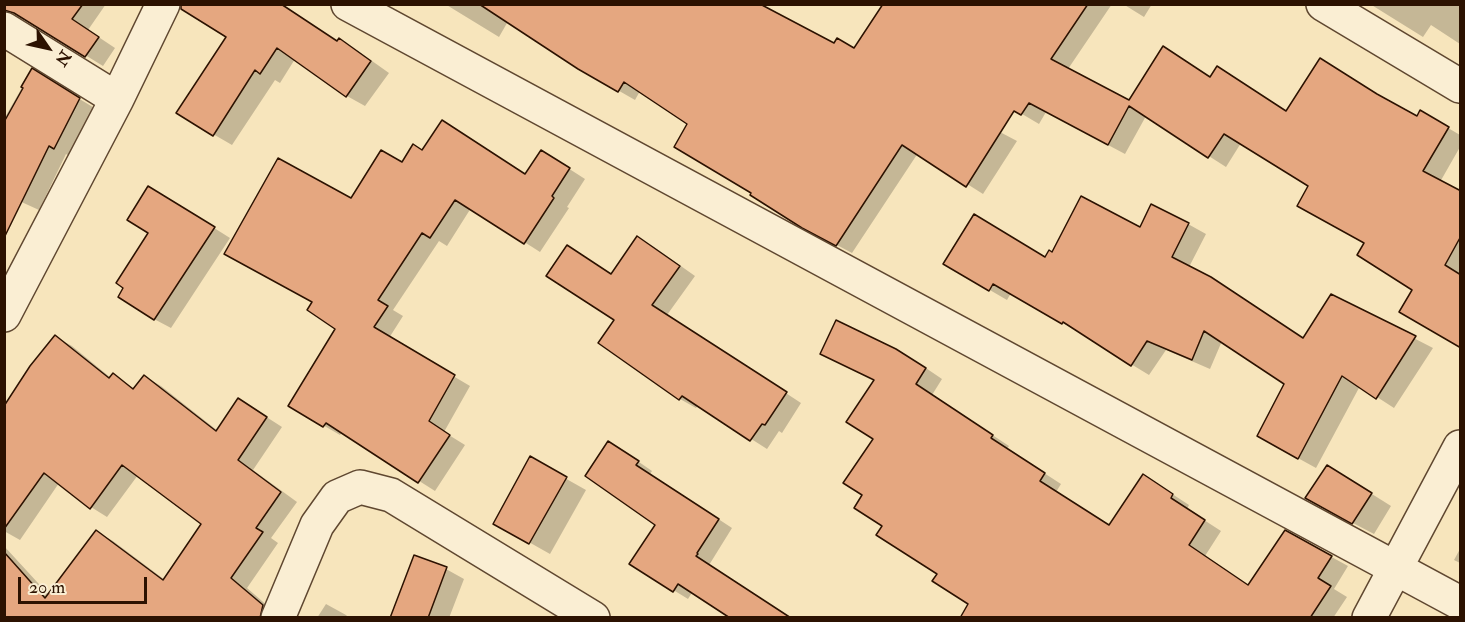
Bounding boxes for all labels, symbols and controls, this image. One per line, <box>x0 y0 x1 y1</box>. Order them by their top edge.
north arrow <box>18 18 78 78</box>
text: N <box>51 47 75 70</box>
scale bar <box>21 565 150 603</box>
text: 20 m <box>29 576 65 599</box>

